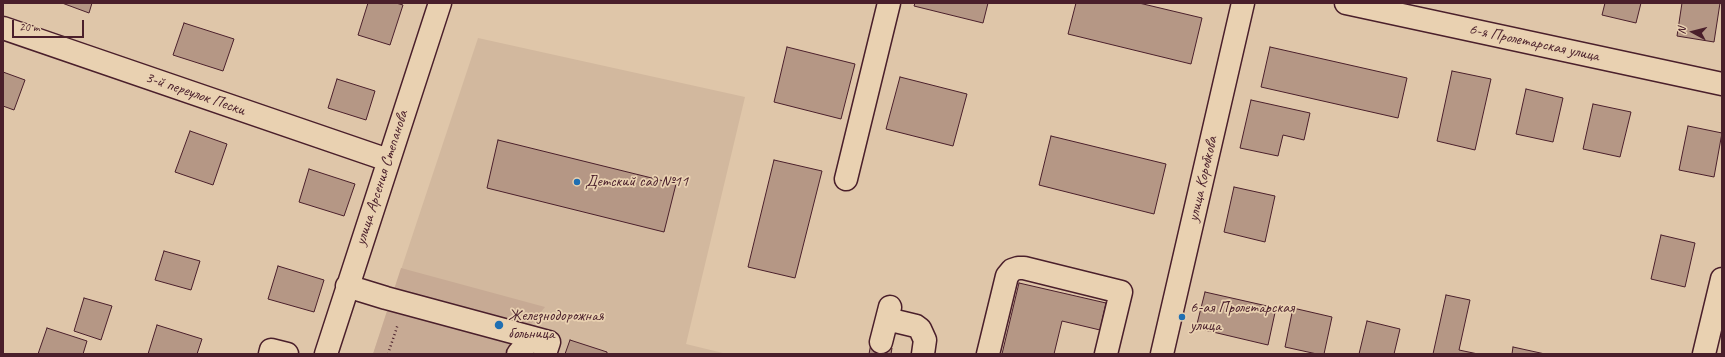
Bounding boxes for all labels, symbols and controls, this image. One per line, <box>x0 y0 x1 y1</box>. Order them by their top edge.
scale bar <box>14 12 86 38</box>
north arrow <box>1673 12 1713 52</box>
text: 20 m <box>19 19 39 35</box>
street label: 6-я Пролетарская улица <box>1467 20 1601 66</box>
text: N <box>1674 26 1688 35</box>
street label: 3-й переулок Пески <box>142 68 248 120</box>
street label: улица Арсения Степанова <box>351 108 413 248</box>
street label: улица Коробкова <box>1184 135 1222 223</box>
place label: Детский сад №11 <box>585 172 688 192</box>
marker: Детский сад №11 <box>572 177 582 187</box>
place label: 6-ая Пролетарская улица <box>1190 298 1294 336</box>
place label: Железнодорожная больница <box>508 306 604 344</box>
marker: 6-ая Пролетарская улица <box>1177 312 1187 322</box>
marker: Железнодорожная больница <box>493 319 505 331</box>

